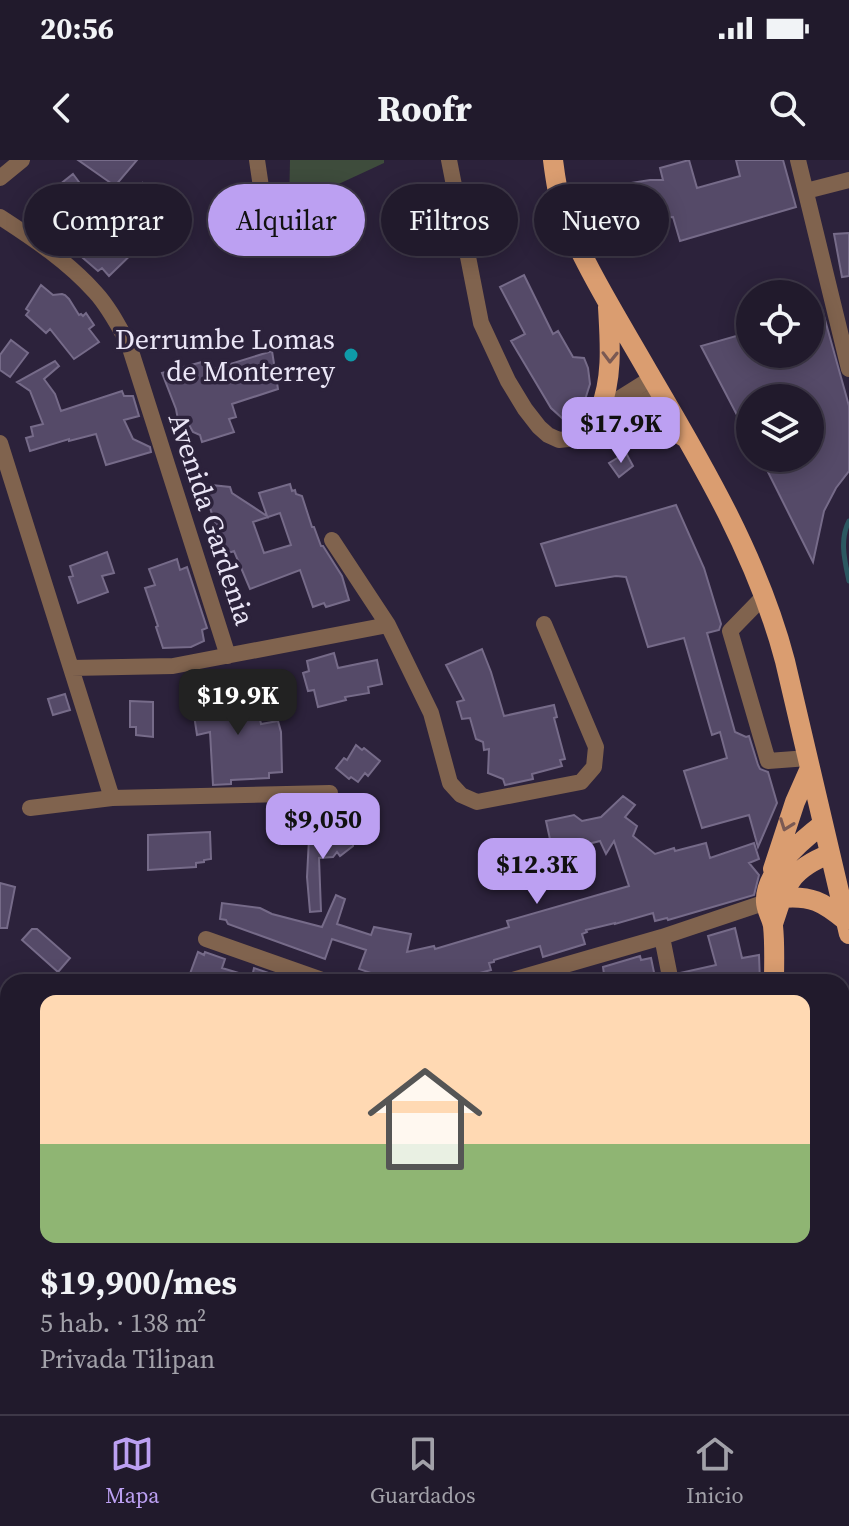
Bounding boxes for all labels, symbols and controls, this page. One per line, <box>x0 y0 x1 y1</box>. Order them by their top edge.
text: 20:56 <box>40 8 114 49</box>
text: Roofr <box>377 84 472 133</box>
icon: back <box>40 86 84 130</box>
icon: search <box>765 86 809 130</box>
chip: Comprar <box>24 184 192 256</box>
chip: Alquilar <box>208 184 365 256</box>
chip: Filtros <box>381 184 518 256</box>
chip: Nuevo <box>534 184 669 256</box>
map controls <box>736 280 824 472</box>
button: locate <box>736 280 824 368</box>
place label: Derrumbe Lomas de Monterrey <box>115 320 336 390</box>
marker: Derrumbe Lomas de Monterrey <box>342 346 360 364</box>
one-way arrow <box>601 351 618 364</box>
button: layers <box>736 384 824 472</box>
pin: $17.9K <box>556 397 686 465</box>
text: $17.9K <box>580 405 662 441</box>
street label: Avenida Gardenia <box>160 408 264 631</box>
pin: $19.9K <box>173 669 303 737</box>
text: $19.9K <box>197 677 279 713</box>
pin: $9,050 <box>258 793 388 861</box>
text: $9,050 <box>284 801 362 837</box>
one-way arrow <box>780 817 796 831</box>
pin: $12.3K <box>472 838 602 906</box>
text: $12.3K <box>496 846 578 882</box>
icon: home <box>353 1047 497 1191</box>
text: $19,900/mes <box>40 1259 237 1305</box>
text: 5 hab. · 138 m² <box>40 1305 206 1341</box>
text: Privada Tilipan <box>40 1341 215 1377</box>
tab: Mapa <box>105 1432 159 1510</box>
tab: Guardados <box>370 1432 476 1510</box>
tab: Inicio <box>686 1432 744 1510</box>

